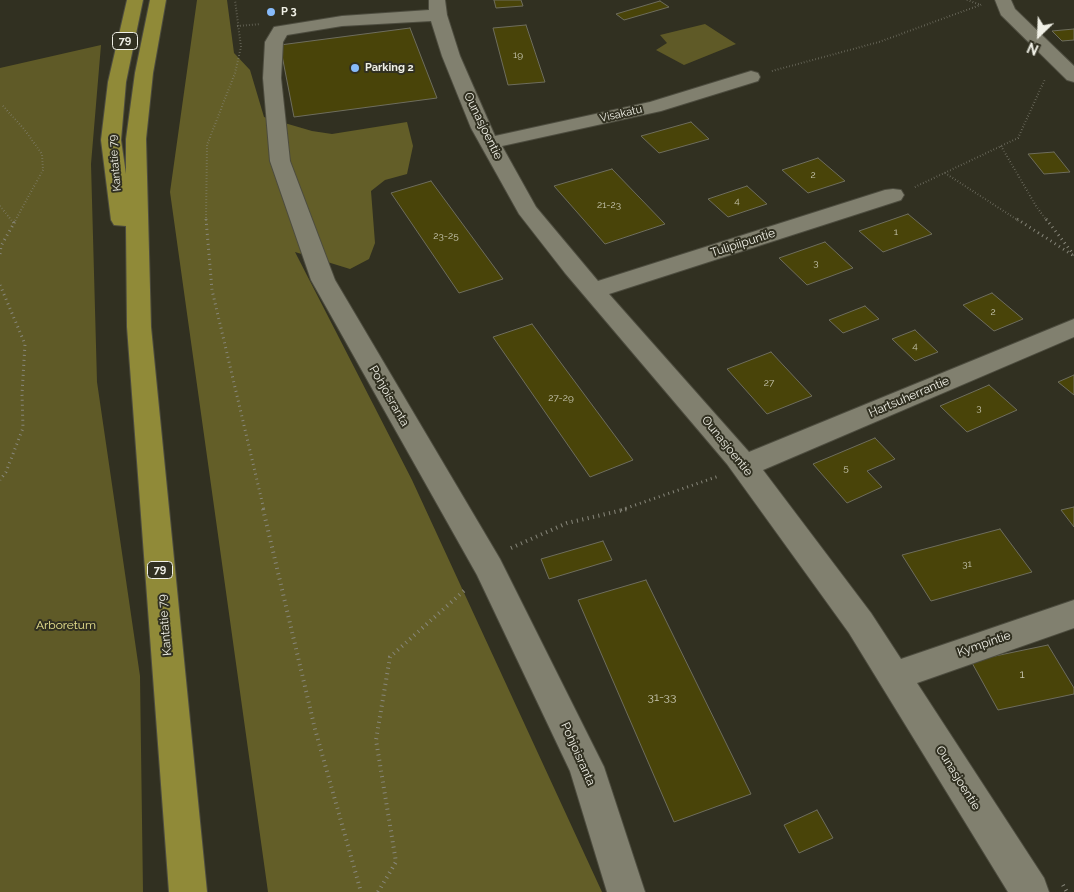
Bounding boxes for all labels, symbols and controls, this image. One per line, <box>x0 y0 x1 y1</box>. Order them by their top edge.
place label: P 3 <box>281 5 297 19</box>
marker: P 3 <box>265 6 277 18</box>
north arrow <box>1014 10 1064 60</box>
road number: 79 <box>112 32 138 49</box>
text: N <box>1025 39 1041 58</box>
house number: 19 <box>513 49 523 61</box>
place label: Parking 2 <box>365 61 414 75</box>
marker: Parking 2 <box>349 62 361 74</box>
street label: Ounasjoentie <box>461 90 505 162</box>
street label: Visakatu <box>598 103 644 125</box>
street label: Kantatie 79 <box>106 134 124 192</box>
house number: 2 <box>810 169 816 181</box>
house number: 4 <box>734 195 740 207</box>
house number: 21-23 <box>597 199 621 211</box>
street label: Tulipiipuntie <box>709 226 777 260</box>
house number: 1 <box>894 226 898 238</box>
house number: 23-25 <box>433 230 459 242</box>
house number: 3 <box>813 257 819 269</box>
house number: 2 <box>990 306 996 318</box>
house number: 4 <box>912 340 918 352</box>
street label: Pohjoisranta <box>366 363 412 429</box>
street label: Hartsuherrantie <box>867 374 951 420</box>
house number: 27 <box>764 377 774 389</box>
house number: 27-29 <box>548 392 574 404</box>
house number: 3 <box>976 402 982 414</box>
street label: Ounasjoentie <box>698 413 756 479</box>
house number: 5 <box>843 462 849 474</box>
house number: 31 <box>962 558 972 570</box>
road number: 79 <box>148 562 172 578</box>
street label: Kantatie 79 <box>155 594 175 656</box>
park label: Arboretum <box>36 618 96 632</box>
street label: Kympintie <box>955 628 1013 660</box>
house number: 1 <box>1019 667 1025 681</box>
house number: 31-33 <box>648 690 676 704</box>
street label: Pohjoisranta <box>558 720 598 788</box>
street label: Ounasjoentie <box>933 743 983 813</box>

